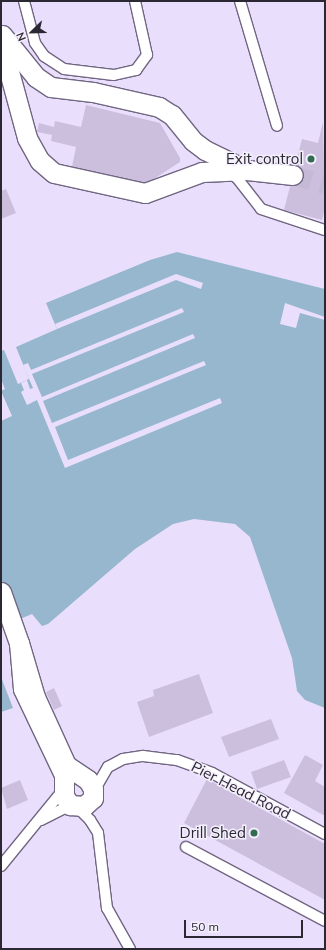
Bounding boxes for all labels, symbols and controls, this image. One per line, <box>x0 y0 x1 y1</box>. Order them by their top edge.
north arrow <box>12 12 52 52</box>
text: N <box>13 30 29 43</box>
place label: Exit control <box>226 150 303 168</box>
marker: Exit control <box>306 154 316 164</box>
street label: Pier Head Road <box>188 757 294 823</box>
place label: Drill Shed <box>179 824 246 842</box>
marker: Drill Shed <box>249 828 259 838</box>
scale bar <box>186 912 305 938</box>
text: 50 m <box>191 919 219 934</box>

